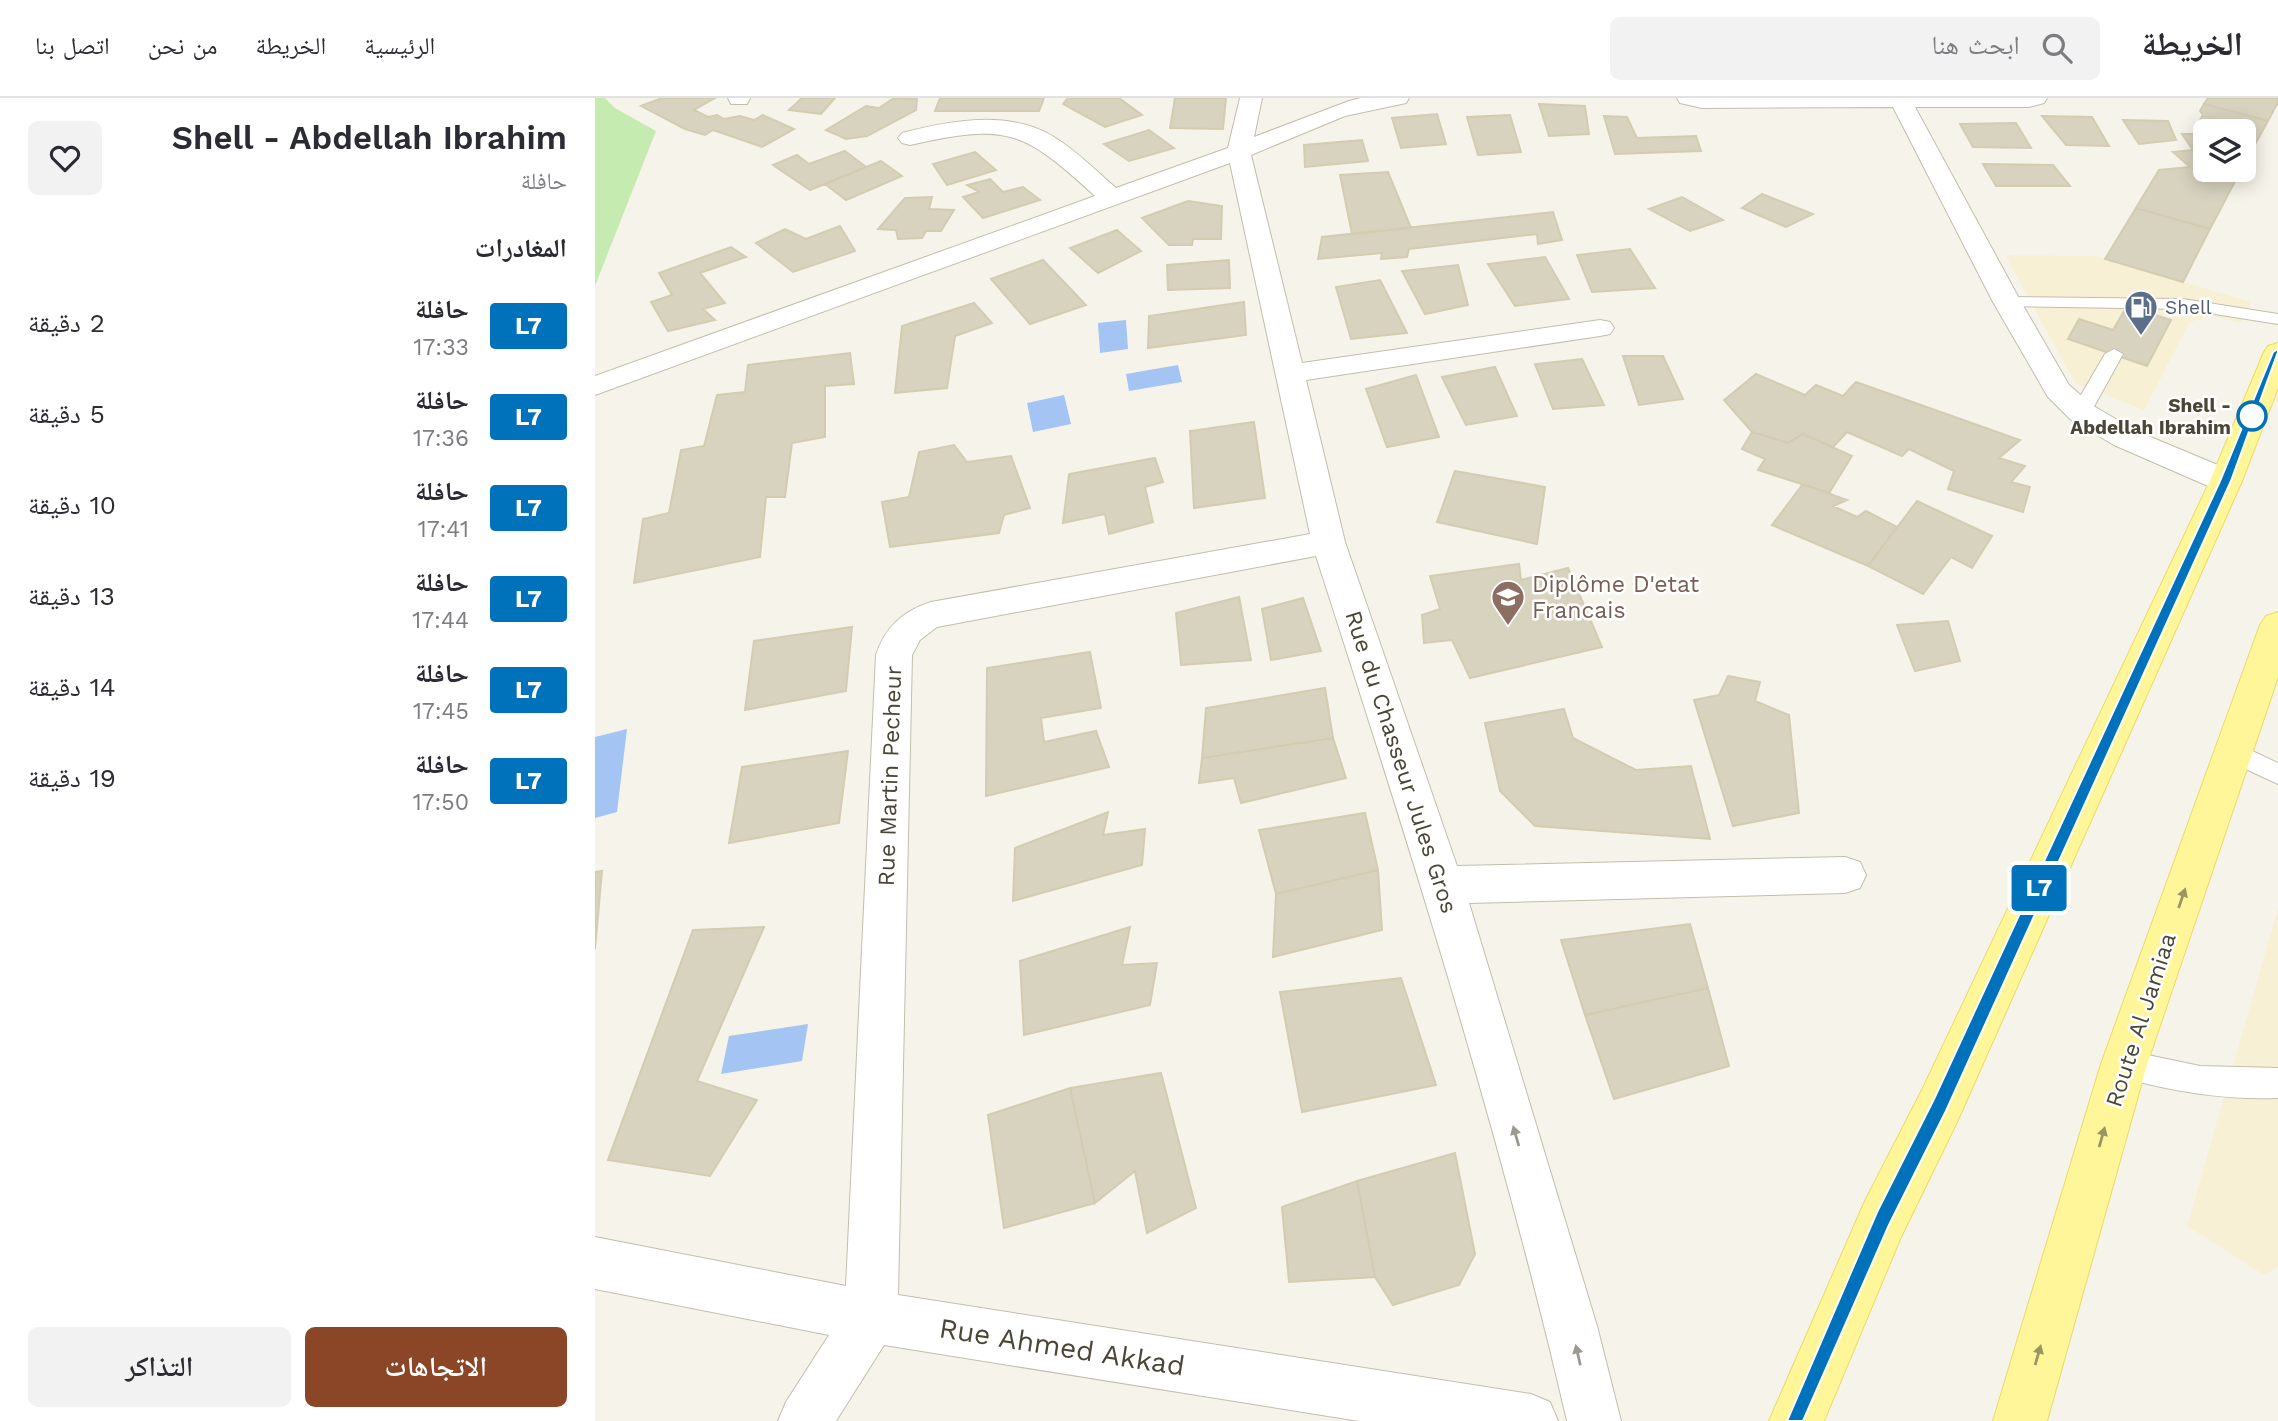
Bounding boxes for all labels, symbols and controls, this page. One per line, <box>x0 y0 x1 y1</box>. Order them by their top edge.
search box <box>1610 17 2100 80</box>
text: الخريطة <box>2142 24 2243 63</box>
icon: search <box>2038 29 2076 67</box>
text: ابحث هنا <box>1932 30 2020 60</box>
text: اتصل بنا <box>35 32 110 60</box>
text: من نحن <box>148 32 217 60</box>
text: الخريطة <box>255 32 326 60</box>
text: الرئيسية <box>364 32 435 60</box>
text: Shell - Abdellah Ibrahim <box>172 118 567 157</box>
map controls <box>2193 119 2256 182</box>
button: layers <box>2193 119 2256 182</box>
button: heart <box>28 121 102 195</box>
text: حافلة <box>521 168 567 195</box>
text: المغادرات <box>475 233 567 263</box>
fuel station icon: Shell <box>2122 288 2160 337</box>
text: حافلة <box>415 294 469 324</box>
place label: Shell <box>2165 296 2212 319</box>
text: 2 دقيقة <box>28 308 105 338</box>
text: L7 <box>515 312 542 340</box>
text: 17:33 <box>414 334 469 361</box>
text: حافلة <box>415 385 469 415</box>
place label: Shell - Abdellah Ibrahim <box>2070 394 2231 439</box>
text: 5 دقيقة <box>28 399 105 429</box>
marker: Shell - Abdellah Ibrahim <box>2237 401 2267 431</box>
text: L7 <box>515 403 542 431</box>
text: 17:36 <box>413 425 469 452</box>
text: حافلة <box>415 476 469 506</box>
text: 10 دقيقة <box>28 490 116 520</box>
text: L7 <box>515 494 542 522</box>
text: 17:41 <box>418 516 469 543</box>
text: حافلة <box>415 567 469 597</box>
place label: Diplôme D'etat Francais <box>1532 571 1699 624</box>
school or university icon: Diplôme D'etat Francais <box>1489 578 1527 627</box>
text: 13 دقيقة <box>28 581 115 611</box>
text: L7 <box>515 585 542 613</box>
text: 17:44 <box>412 607 469 634</box>
street label: Rue du Chasseur Jules Gros <box>1339 607 1463 917</box>
text: حافلة <box>415 658 469 688</box>
street label: Rue Martin Pecheur <box>873 665 907 887</box>
text: 14 دقيقة <box>28 672 116 702</box>
text: L7 <box>515 676 542 704</box>
text: 17:45 <box>413 698 469 725</box>
text: حافلة <box>415 749 469 779</box>
text: 19 دقيقة <box>28 763 116 793</box>
text: L7 <box>515 767 542 795</box>
text: 17:50 <box>413 789 469 816</box>
line badge: L7 <box>2007 865 2071 911</box>
text: L7 <box>2026 874 2052 902</box>
one-way arrow <box>2177 887 2188 908</box>
street label: Route Al Jamiaa <box>2100 930 2182 1110</box>
one-way arrow <box>1510 1125 1521 1147</box>
one-way arrow <box>2098 1126 2108 1147</box>
street label: Rue Ahmed Akkad <box>937 1311 1187 1383</box>
button: التذاكر <box>28 1327 291 1407</box>
button: الاتجاهات <box>305 1327 567 1407</box>
one-way arrow <box>1572 1344 1583 1366</box>
one-way arrow <box>2033 1344 2044 1366</box>

